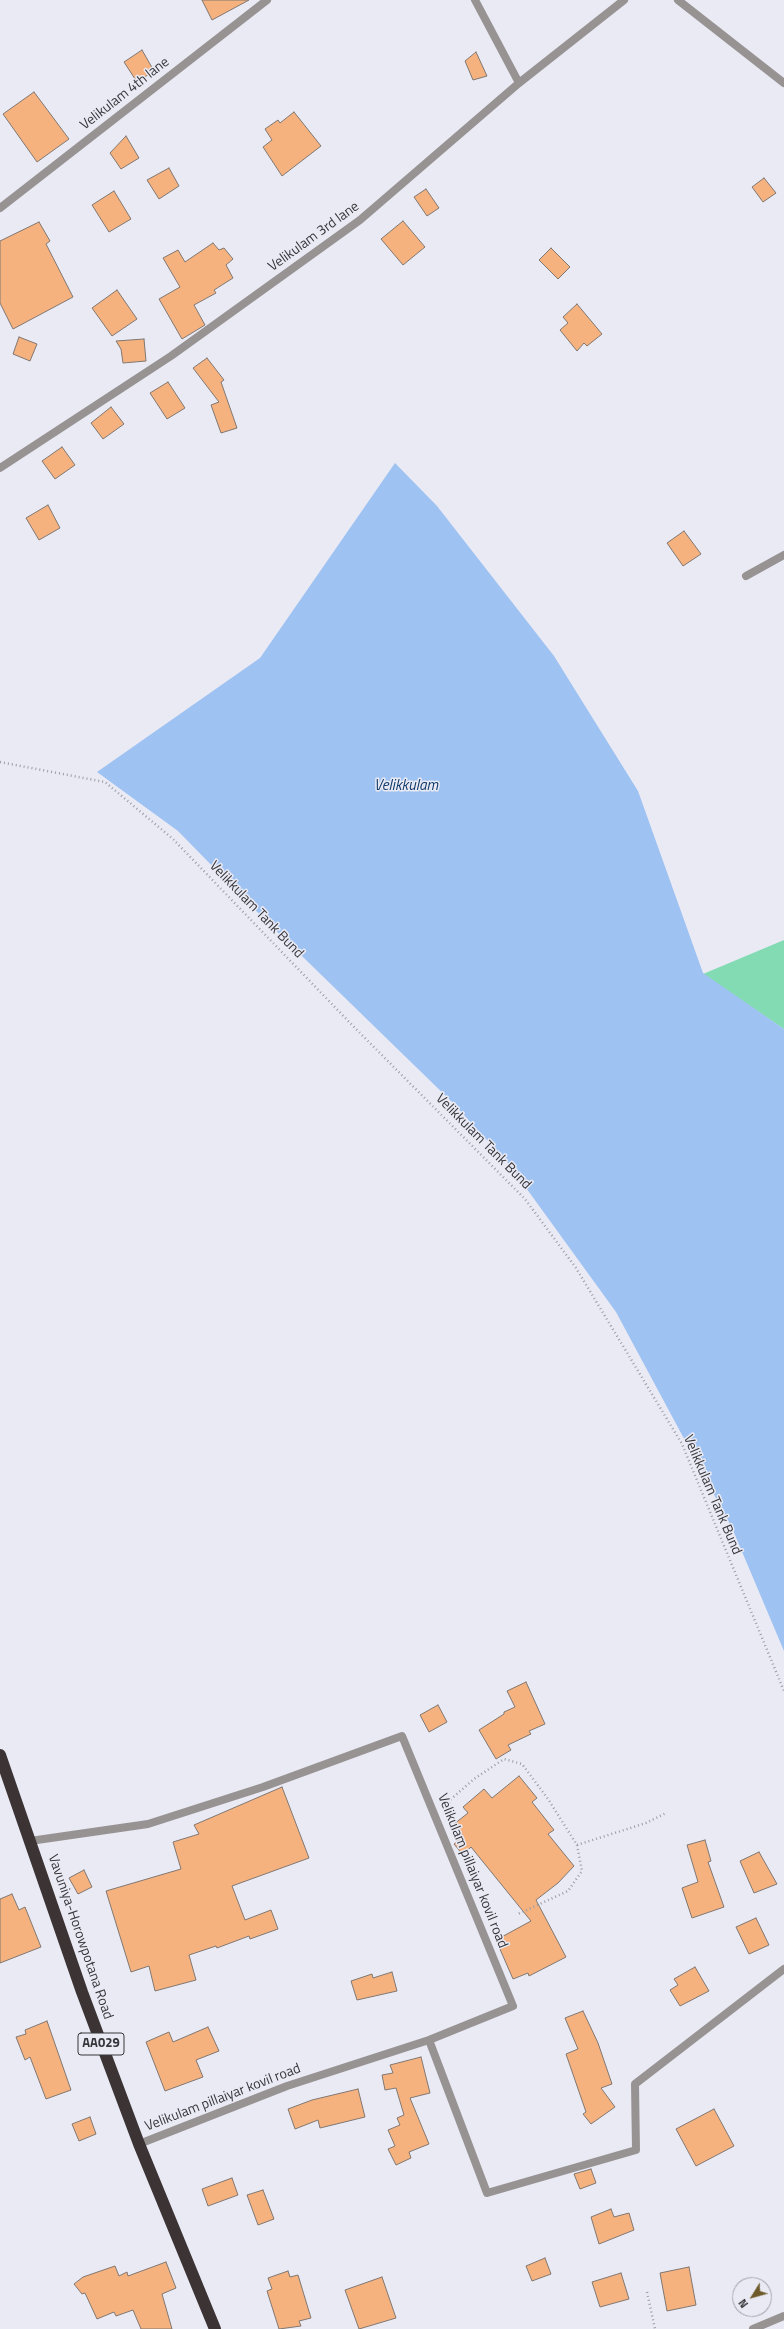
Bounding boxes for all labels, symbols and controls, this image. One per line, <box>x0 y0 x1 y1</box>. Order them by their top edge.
street label: Velikulam 4th lane <box>77 54 173 134</box>
street label: Velikulam 3rd lane <box>265 198 363 276</box>
water label: Velikkulam <box>374 777 438 795</box>
street label: Velikkulam Tank Bund <box>205 858 307 962</box>
street label: Velikkulam Tank Bund <box>432 1091 534 1193</box>
street label: Velikkulam Tank Bund <box>679 1433 745 1557</box>
street label: Velikulam pillaiyar kovil road <box>433 1791 511 1951</box>
street label: Vavuniya-Horowpotana Road <box>44 1852 116 2022</box>
road number: AA029 <box>78 2033 124 2055</box>
street label: Velikulam pillaiyar kovil road <box>143 2061 303 2135</box>
north arrow <box>732 2277 772 2317</box>
text: N <box>735 2296 752 2311</box>

